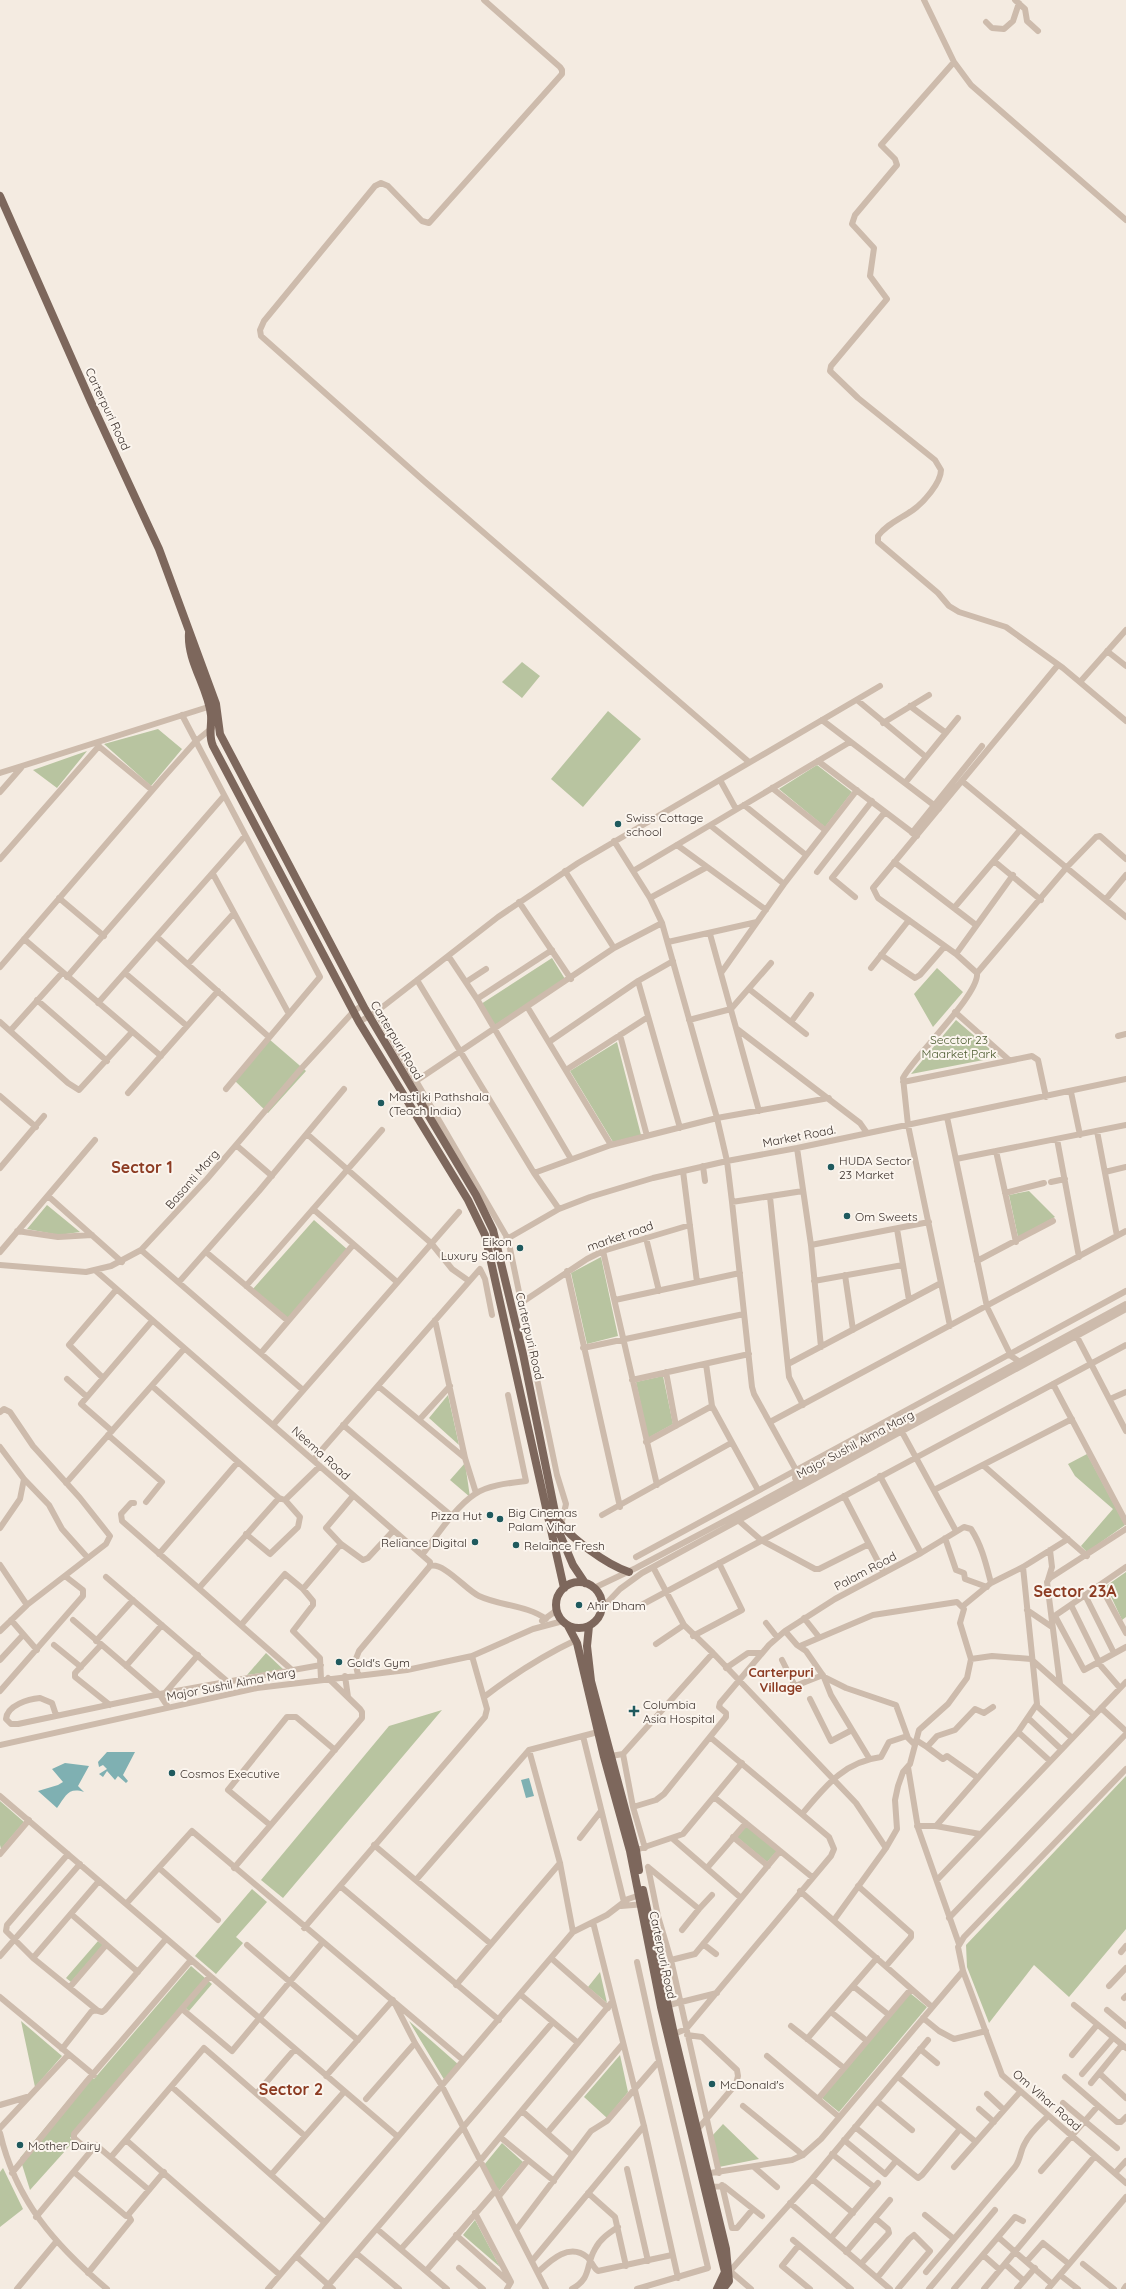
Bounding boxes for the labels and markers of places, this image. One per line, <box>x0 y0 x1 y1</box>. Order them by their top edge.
place label: Swiss Cottage school <box>626 810 704 839</box>
marker: Swiss Cottage school <box>613 819 623 829</box>
place label: Masti ki Pathshala (Teach India) <box>389 1089 489 1118</box>
marker: Masti ki Pathshala (Teach India) <box>376 1098 386 1108</box>
place label: HUDA Sector 23 Market <box>839 1153 912 1182</box>
marker: HUDA Sector 23 Market <box>826 1162 836 1172</box>
place label: Om Sweets <box>855 1209 918 1224</box>
marker: Om Sweets <box>842 1211 852 1221</box>
place label: Eikon Luxury Salon <box>441 1234 512 1263</box>
marker: Eikon Luxury Salon <box>515 1243 525 1253</box>
place label: Big Cinemas Palam Vihar <box>508 1505 577 1534</box>
place label: Pizza Hut <box>431 1508 482 1523</box>
marker: Pizza Hut <box>485 1510 495 1520</box>
marker: Big Cinemas Palam Vihar <box>495 1514 505 1524</box>
place label: Reliance Digital <box>381 1535 467 1550</box>
marker: Reliance Digital <box>470 1537 480 1547</box>
place label: Relaince Fresh <box>524 1538 605 1553</box>
marker: Relaince Fresh <box>511 1540 521 1550</box>
place label: Ahir Dham <box>587 1598 646 1613</box>
marker: Ahir Dham <box>574 1600 584 1610</box>
place label: Gold's Gym <box>347 1655 410 1670</box>
marker: Gold's Gym <box>334 1657 344 1667</box>
place label: Columbia Asia Hospital <box>643 1697 715 1726</box>
marker: Columbia Asia Hospital <box>628 1705 640 1717</box>
place label: Cosmos Executive <box>180 1766 280 1781</box>
marker: Cosmos Executive <box>167 1768 177 1778</box>
place label: McDonald's <box>720 2077 785 2092</box>
marker: McDonald's <box>707 2079 717 2089</box>
place label: Mother Dairy <box>28 2138 101 2153</box>
marker: Mother Dairy <box>15 2140 25 2150</box>

